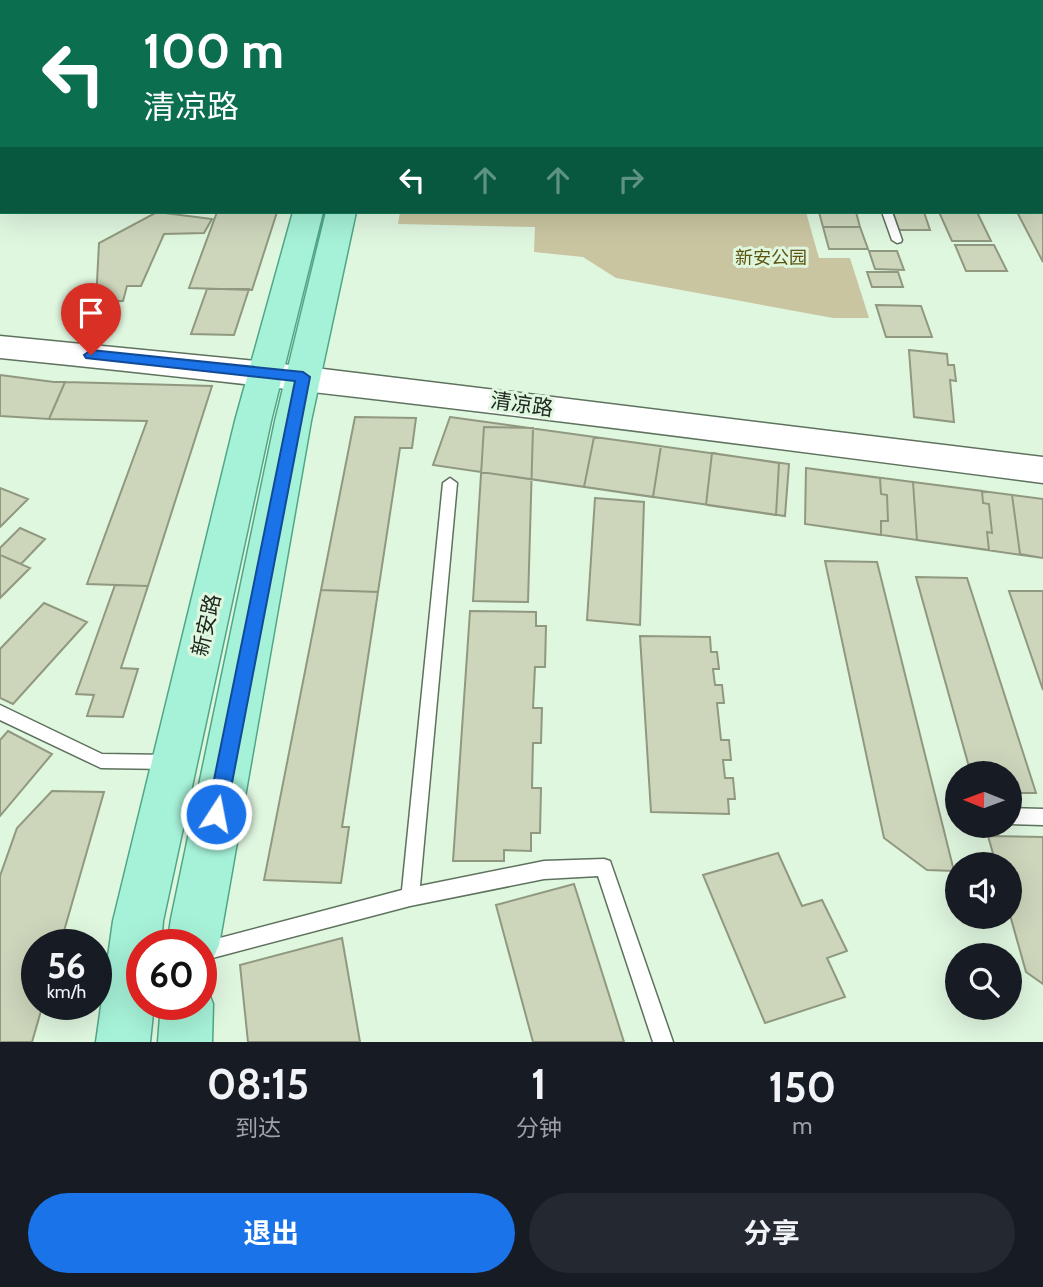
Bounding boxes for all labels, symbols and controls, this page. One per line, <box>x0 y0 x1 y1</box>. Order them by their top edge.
text: 100 m <box>143 21 284 80</box>
icon: left <box>28 28 119 119</box>
text: 清凉路 <box>143 87 239 126</box>
icon: left <box>393 161 431 199</box>
icon: ahead <box>466 161 504 199</box>
icon: ahead <box>539 161 577 199</box>
icon: right <box>612 161 650 199</box>
park label: 新安公园 <box>735 247 807 269</box>
pin <box>61 283 121 355</box>
icon: arrive <box>72 294 110 332</box>
street label: 清凉路 <box>489 387 555 421</box>
street label: 新安路 <box>187 591 225 659</box>
north arrow <box>945 761 1022 838</box>
map controls <box>945 761 1022 1020</box>
position arrow <box>179 777 253 851</box>
button: sound <box>945 852 1022 929</box>
speed limit sign: 60 <box>126 929 217 1020</box>
button: search <box>945 943 1022 1020</box>
text: 56 <box>47 944 86 987</box>
text: km/h <box>47 981 86 1003</box>
text: 08:15 <box>207 1058 309 1110</box>
text: 1 <box>531 1058 547 1110</box>
text: 150 <box>769 1061 836 1113</box>
text: m <box>792 1112 813 1140</box>
text: 到达 <box>235 1114 281 1142</box>
text: 分钟 <box>516 1114 562 1142</box>
button: 退出 <box>28 1193 515 1273</box>
button: 分享 <box>529 1193 1015 1273</box>

